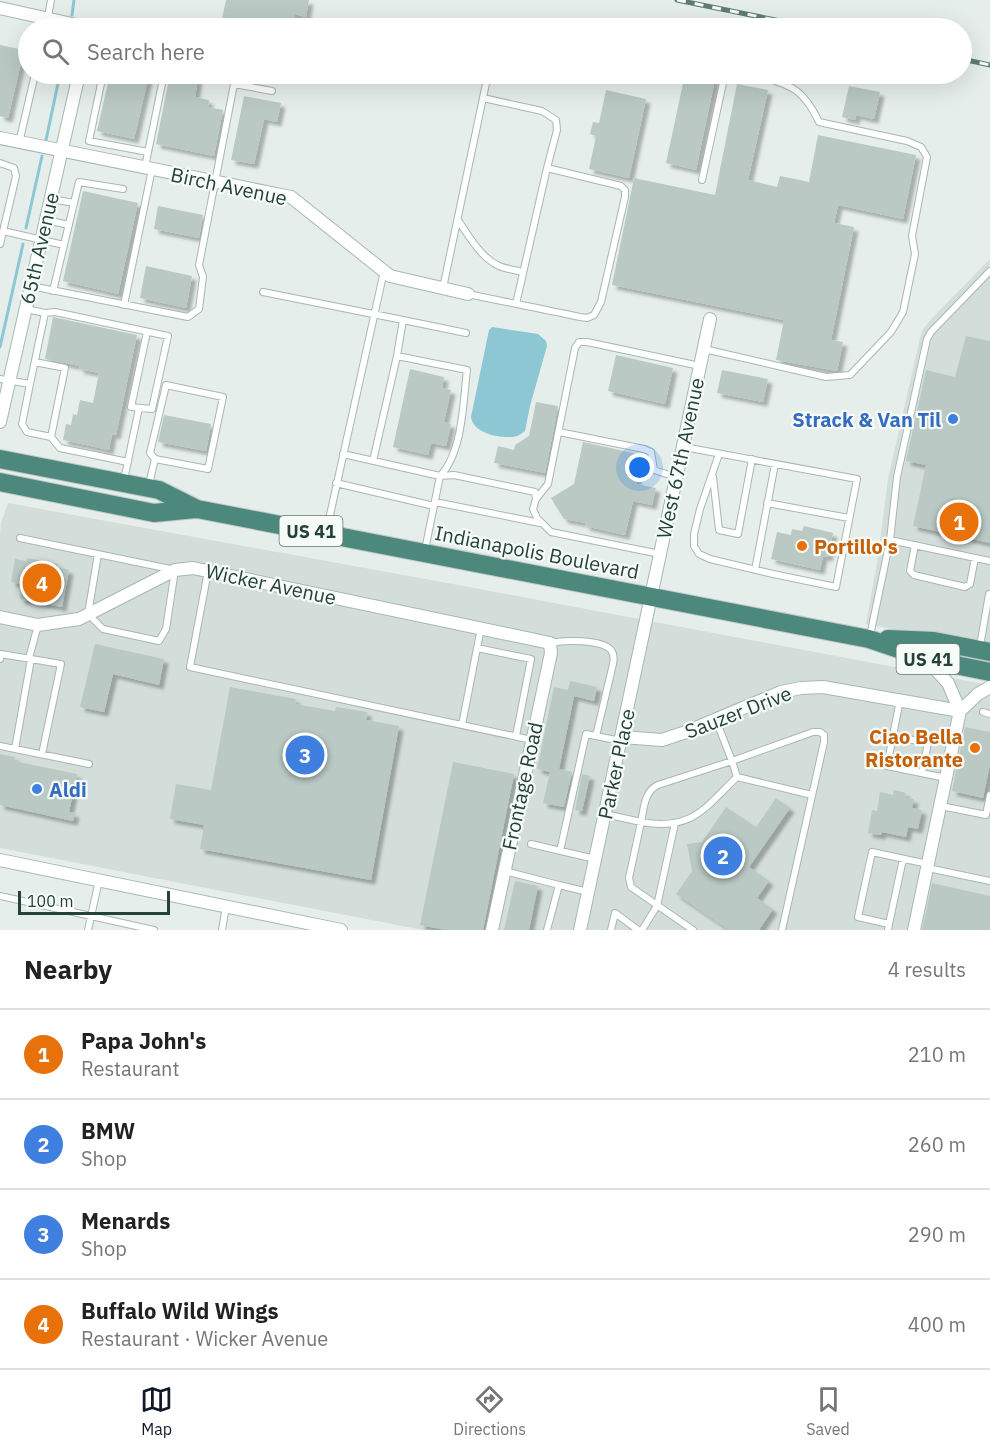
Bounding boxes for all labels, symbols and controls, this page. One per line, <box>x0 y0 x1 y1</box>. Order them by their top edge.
search box <box>18 18 972 84</box>
icon: search <box>39 35 72 68</box>
text: Search here <box>87 37 205 66</box>
street label: Birch Avenue <box>168 161 290 211</box>
street label: 65th Avenue <box>13 189 65 307</box>
street label: West 67th Avenue <box>650 375 710 541</box>
place label: Strack & Van Til <box>792 406 941 433</box>
marker: Strack & Van Til <box>946 412 960 426</box>
your location <box>625 453 654 482</box>
pin: 1 <box>940 500 978 544</box>
road number: US 41 <box>280 516 342 546</box>
street label: Indianapolis Boulevard <box>433 519 641 585</box>
place label: Portillo's <box>814 533 898 560</box>
marker: Portillo's <box>795 539 809 553</box>
street label: Wicker Avenue <box>203 557 339 611</box>
pin: 4 <box>22 560 62 606</box>
road number: US 41 <box>896 644 960 674</box>
street label: Sauzer Drive <box>681 679 795 745</box>
street label: Parker Place <box>591 706 641 822</box>
street label: Frontage Road <box>495 719 549 853</box>
place label: Ciao Bella Ristorante <box>865 723 963 773</box>
pin: 3 <box>286 732 324 777</box>
marker: Ciao Bella Ristorante <box>968 741 982 755</box>
place label: Aldi <box>49 776 87 803</box>
marker: Aldi <box>30 782 44 796</box>
pin: 2 <box>704 834 742 878</box>
scale bar <box>18 888 170 916</box>
text: 100 m <box>27 891 74 911</box>
text: Nearby <box>24 952 112 986</box>
text: 4 results <box>888 956 966 983</box>
text: Papa John's <box>81 1026 206 1055</box>
text: 1 <box>38 1041 50 1068</box>
text: 210 m <box>908 1041 966 1068</box>
text: Restaurant <box>81 1055 179 1082</box>
text: BMW <box>81 1116 135 1145</box>
text: 2 <box>38 1131 50 1158</box>
text: 260 m <box>908 1131 966 1158</box>
text: Shop <box>81 1145 127 1172</box>
text: Menards <box>81 1206 170 1235</box>
text: 3 <box>38 1221 50 1248</box>
text: 290 m <box>908 1221 966 1248</box>
text: Shop <box>81 1235 127 1262</box>
text: Buffalo Wild Wings <box>81 1296 279 1325</box>
text: 4 <box>38 1311 50 1338</box>
text: 400 m <box>908 1311 966 1338</box>
text: Restaurant · Wicker Avenue <box>81 1325 328 1352</box>
tab: Map <box>140 1383 173 1439</box>
tab: Directions <box>453 1383 526 1439</box>
tab: Saved <box>806 1383 850 1439</box>

